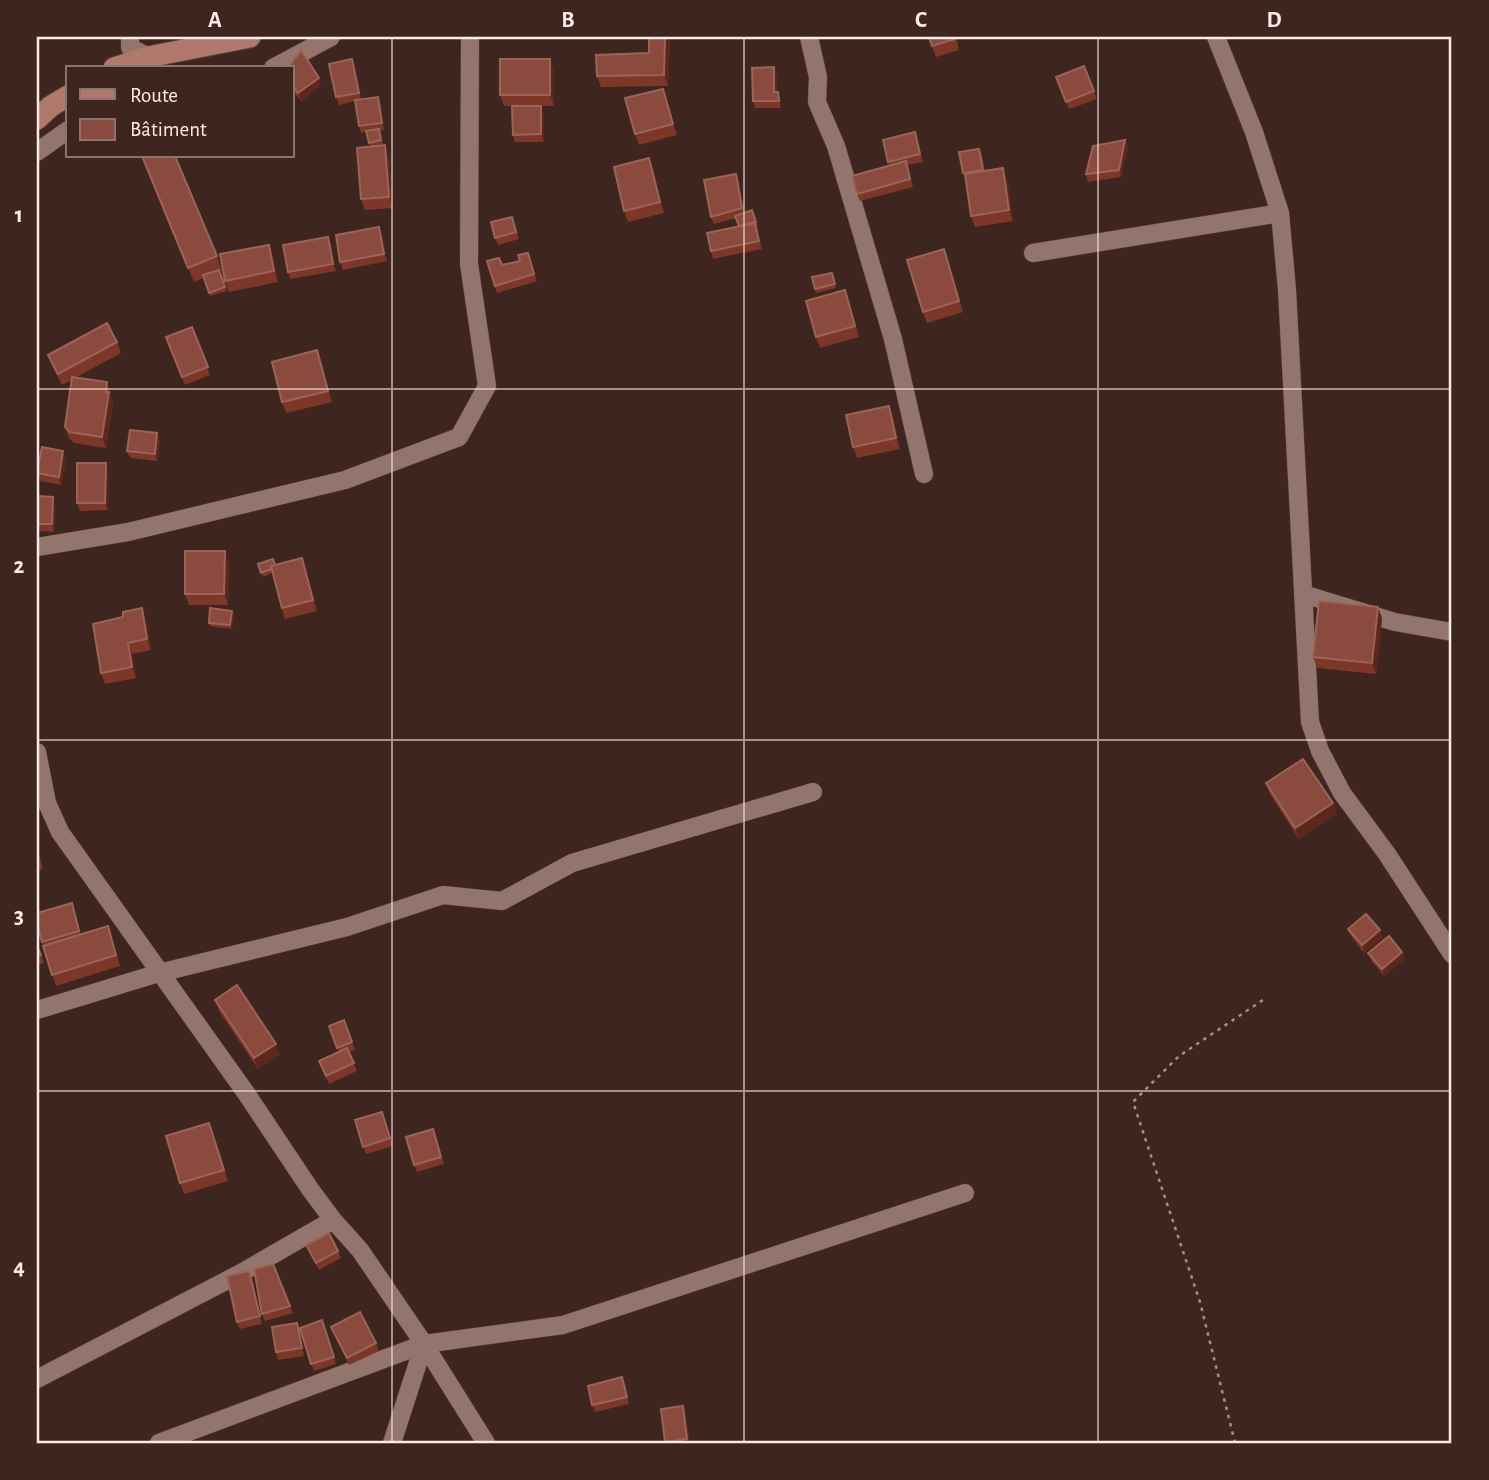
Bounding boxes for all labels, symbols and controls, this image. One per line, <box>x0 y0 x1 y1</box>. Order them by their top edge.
text: A <box>208 9 222 32</box>
text: B <box>561 9 575 32</box>
text: C <box>915 9 927 32</box>
text: D <box>1266 9 1282 32</box>
legend <box>66 66 294 158</box>
text: Route <box>130 85 178 106</box>
text: Bâtiment <box>130 119 207 140</box>
text: 1 <box>15 204 23 227</box>
text: 2 <box>14 555 25 578</box>
text: 3 <box>14 905 24 928</box>
text: 4 <box>13 1256 25 1279</box>

